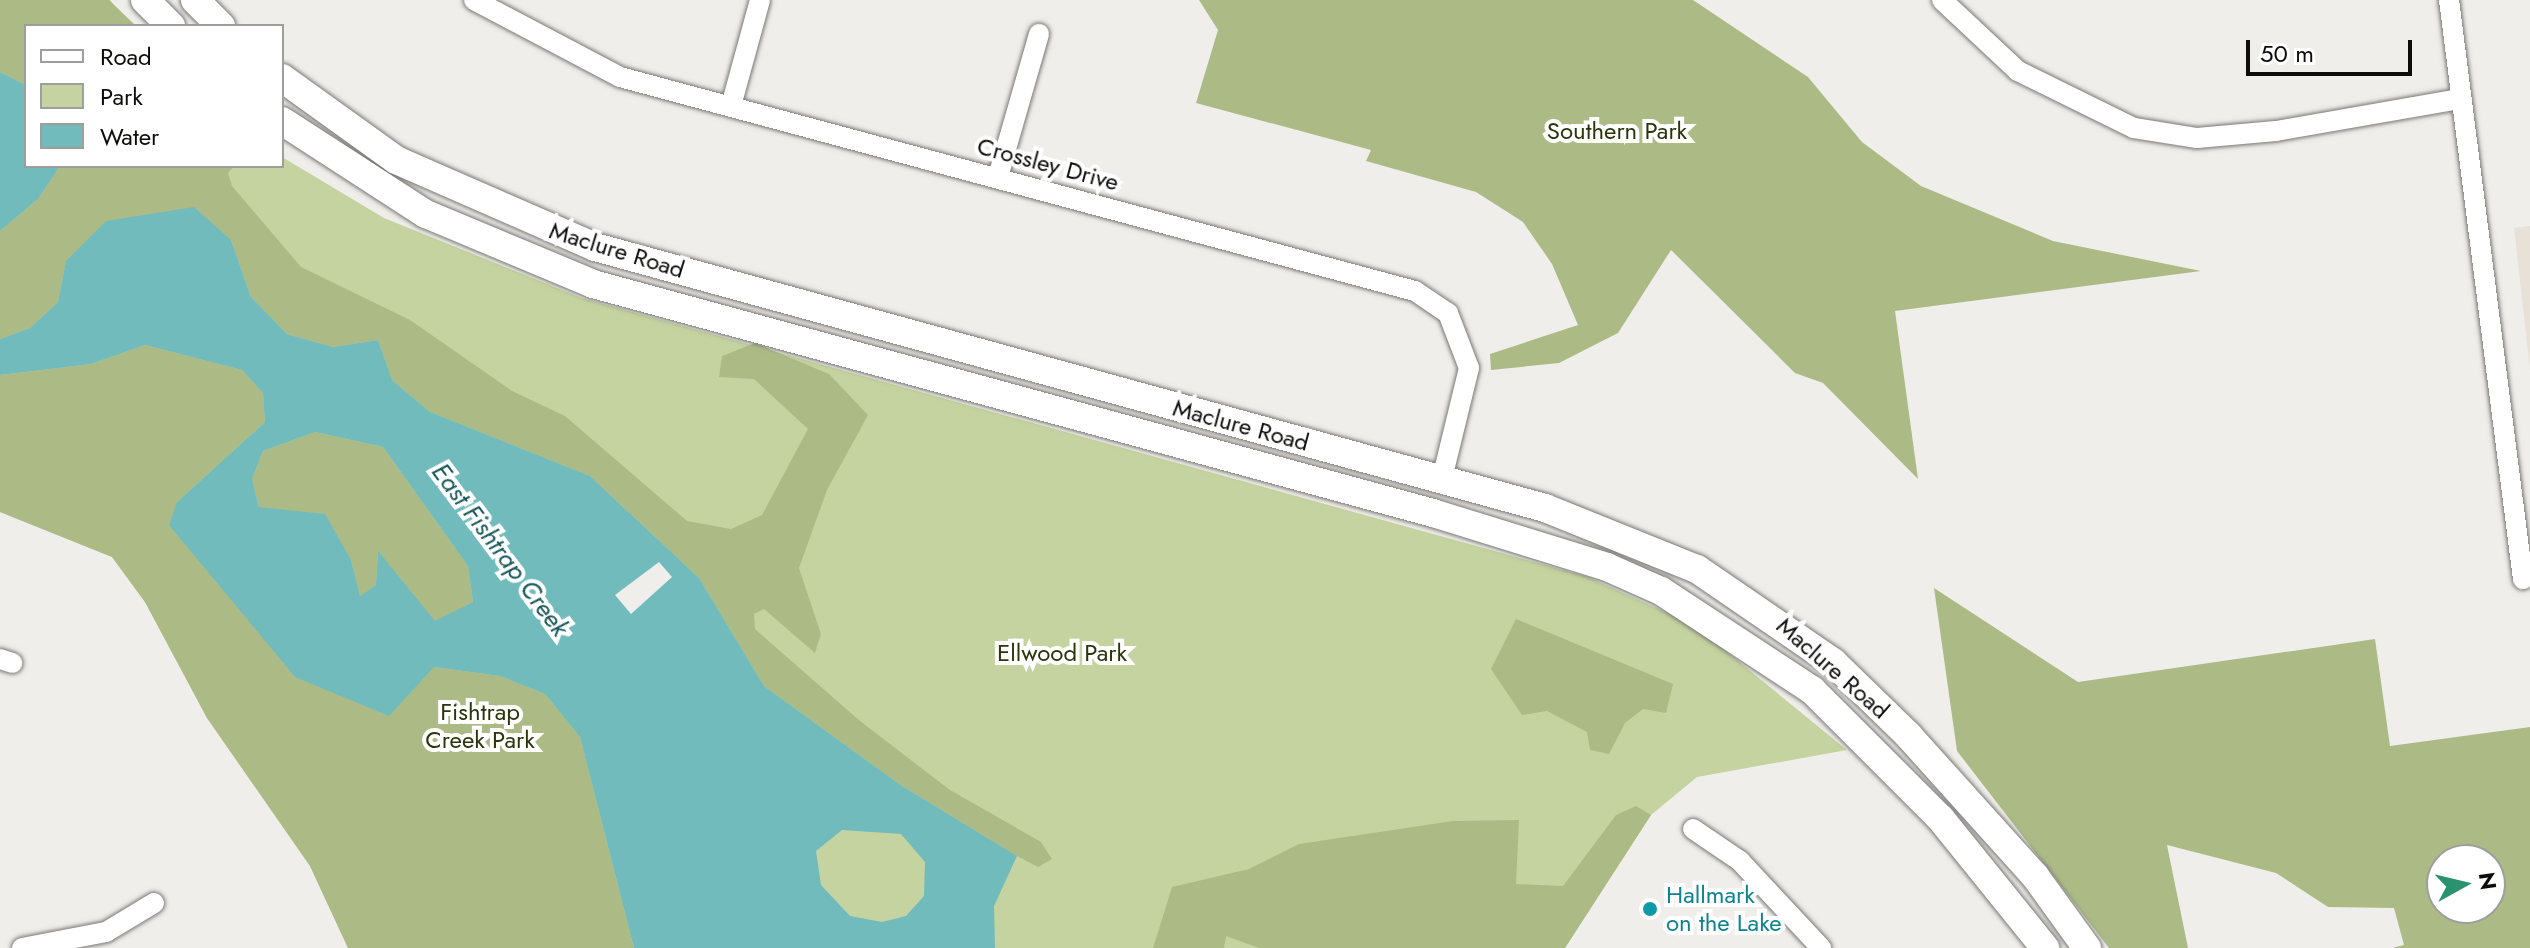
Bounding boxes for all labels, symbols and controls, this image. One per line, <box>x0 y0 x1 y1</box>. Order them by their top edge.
legend <box>24 24 284 168</box>
scale bar <box>2250 24 2416 74</box>
text: 50 m <box>2260 36 2314 71</box>
text: Road <box>100 39 152 74</box>
text: Park <box>100 79 143 114</box>
park label: Southern Park <box>1547 117 1687 145</box>
text: Water <box>100 119 159 154</box>
street label: Crossley Drive <box>974 131 1122 197</box>
street label: Maclure Road <box>546 216 688 284</box>
street label: Maclure Road <box>1170 393 1312 457</box>
water label: East Fishtrap Creek <box>425 457 575 643</box>
street label: Maclure Road <box>1771 611 1895 725</box>
park label: Ellwood Park <box>997 639 1127 667</box>
park label: Fishtrap Creek Park <box>425 698 535 754</box>
north arrow <box>2426 844 2506 924</box>
text: N <box>2471 870 2505 892</box>
place label: Hallmark on the Lake <box>1666 881 1782 937</box>
marker: Hallmark on the Lake <box>1641 900 1659 918</box>

